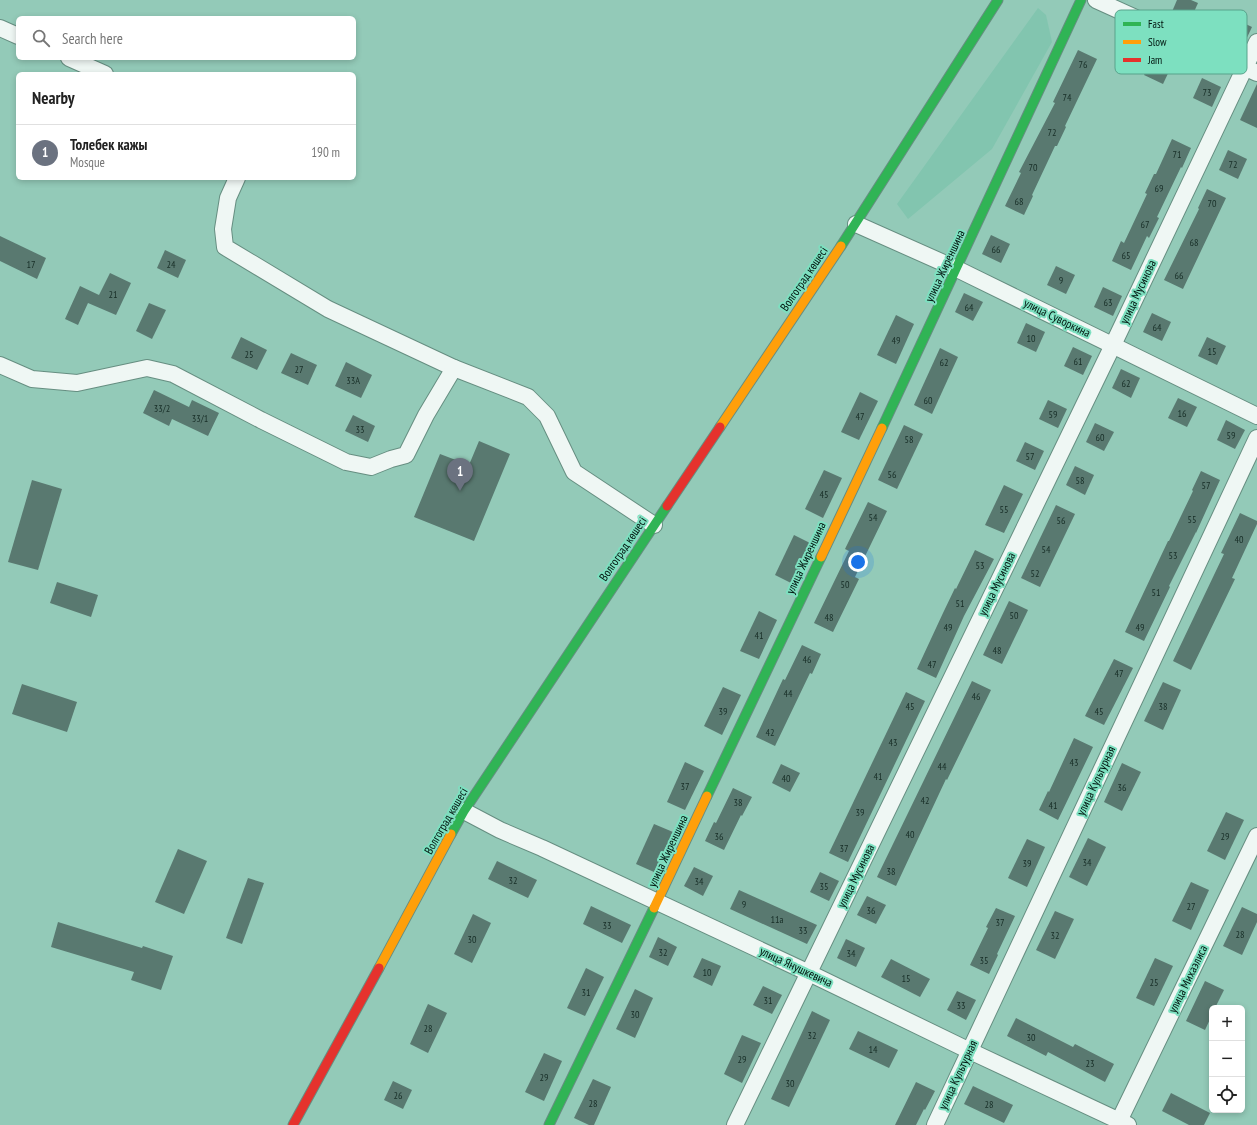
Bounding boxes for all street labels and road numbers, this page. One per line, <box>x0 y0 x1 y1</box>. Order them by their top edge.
street label: улица Жиреншина <box>921 227 968 304</box>
street label: Волгоград көшесі <box>777 244 831 314</box>
street label: улица Мусинова <box>1116 257 1159 326</box>
street label: улица Суворкина <box>1021 295 1093 340</box>
street label: Волгоград көшесі <box>596 514 650 584</box>
street label: улица Жиреншина <box>782 519 829 596</box>
street label: улица Мусинова <box>975 549 1018 618</box>
street label: улица Культурная <box>1073 743 1118 818</box>
street label: Волгоград көшесі <box>420 785 471 857</box>
street label: улица Жиреншина <box>644 812 691 889</box>
street label: улица Мусинова <box>834 841 877 910</box>
street label: улица Михаэлиса <box>1165 942 1210 1015</box>
street label: улица Янушкевича <box>757 943 835 990</box>
street label: улица Культурная <box>935 1037 980 1112</box>

